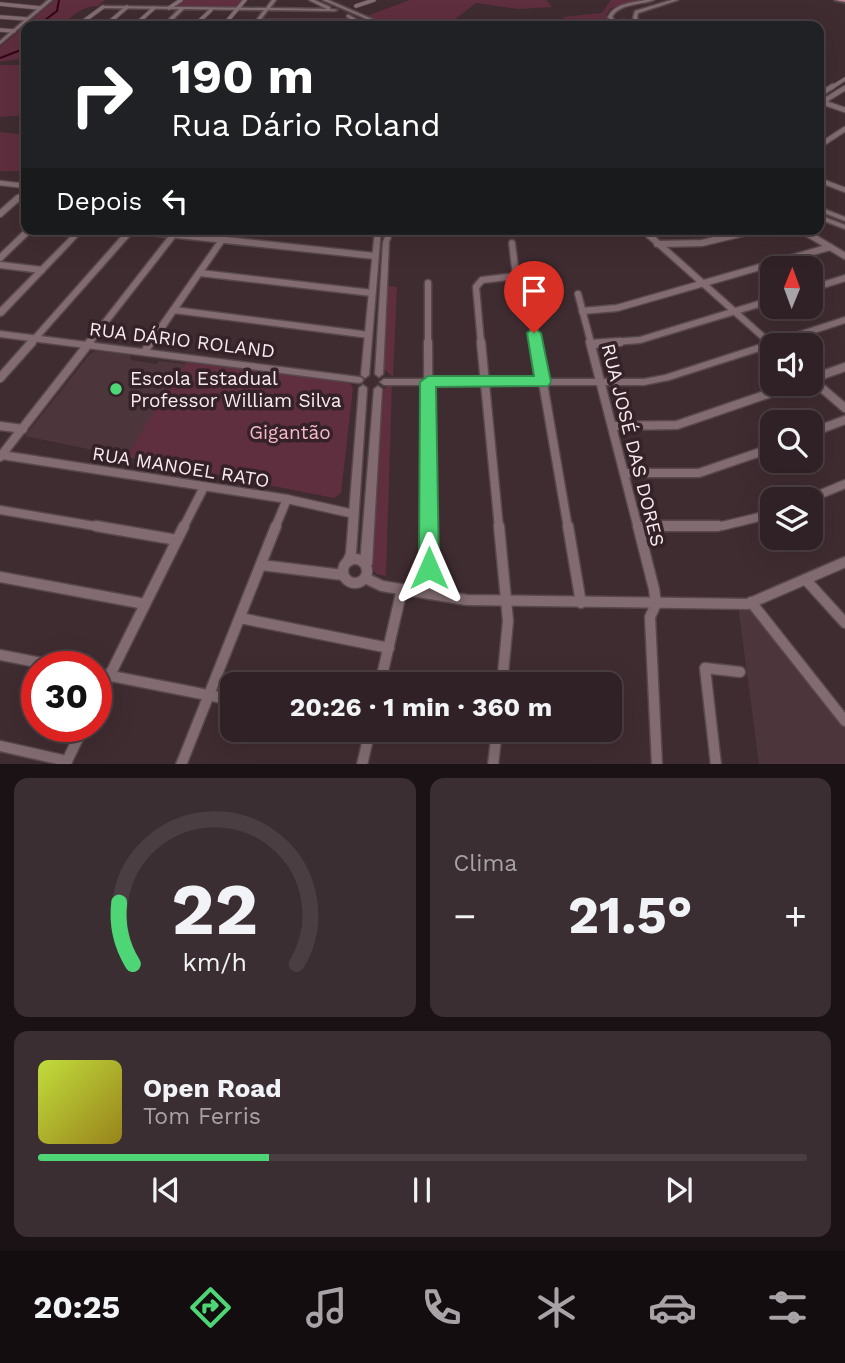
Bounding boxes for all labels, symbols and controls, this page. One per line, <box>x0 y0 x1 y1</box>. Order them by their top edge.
text: 190 m <box>171 47 314 105</box>
icon: right <box>56 49 147 140</box>
text: Rua Dário Roland <box>171 106 441 144</box>
icon: left <box>156 182 194 220</box>
text: Depois <box>56 186 142 216</box>
north arrow <box>760 256 822 318</box>
map controls <box>760 256 823 550</box>
pin <box>504 261 564 333</box>
icon: arrive <box>515 272 553 310</box>
street label: RUA DÁRIO ROLAND <box>88 317 276 363</box>
button: sound <box>760 333 823 396</box>
street label: RUA JOSÉ DAS DORES <box>597 341 669 549</box>
place label: Escola Estadual Professor William Silva <box>130 367 342 412</box>
marker: Escola Estadual Professor William Silva <box>108 381 124 397</box>
button: search <box>760 410 823 473</box>
park label: Gigantão <box>249 421 331 444</box>
street label: RUA MANOEL RATO <box>91 442 271 492</box>
button: layers <box>760 487 823 550</box>
position arrow <box>392 531 466 605</box>
speed limit sign: 30 <box>21 651 112 742</box>
text: 20:26 · 1 min · 360 m <box>290 692 552 722</box>
text: Clima <box>454 850 517 877</box>
text: 22 <box>171 866 258 952</box>
text: 21.5° <box>568 885 693 946</box>
text: − <box>454 894 476 938</box>
text: + <box>784 894 807 938</box>
text: km/h <box>183 947 247 976</box>
text: Open Road <box>143 1073 281 1103</box>
text: Tom Ferris <box>143 1103 261 1130</box>
icon: previous <box>147 1171 185 1209</box>
icon: pause <box>403 1171 441 1209</box>
icon: next <box>660 1171 698 1209</box>
icon: directions <box>186 1283 235 1332</box>
icon: music <box>302 1283 351 1332</box>
icon: phone <box>417 1283 466 1332</box>
icon: climate <box>532 1283 581 1332</box>
icon: car <box>648 1283 697 1332</box>
icon: filters <box>763 1283 812 1332</box>
text: 20:25 <box>33 1288 120 1326</box>

